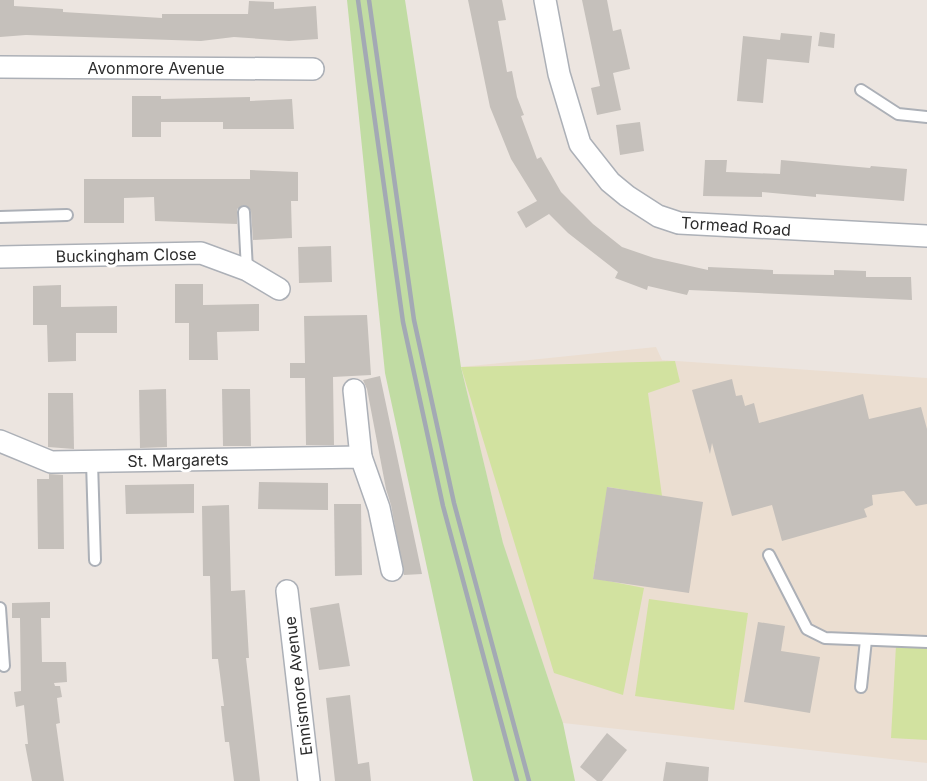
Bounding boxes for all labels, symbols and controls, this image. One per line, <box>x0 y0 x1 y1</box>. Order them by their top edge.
street label: Avonmore Avenue <box>87 58 225 78</box>
street label: Tormead Road <box>680 212 792 240</box>
street label: Buckingham Close <box>55 244 197 266</box>
street label: St. Margarets <box>127 449 229 471</box>
street label: Ennismore Avenue <box>280 615 316 757</box>

